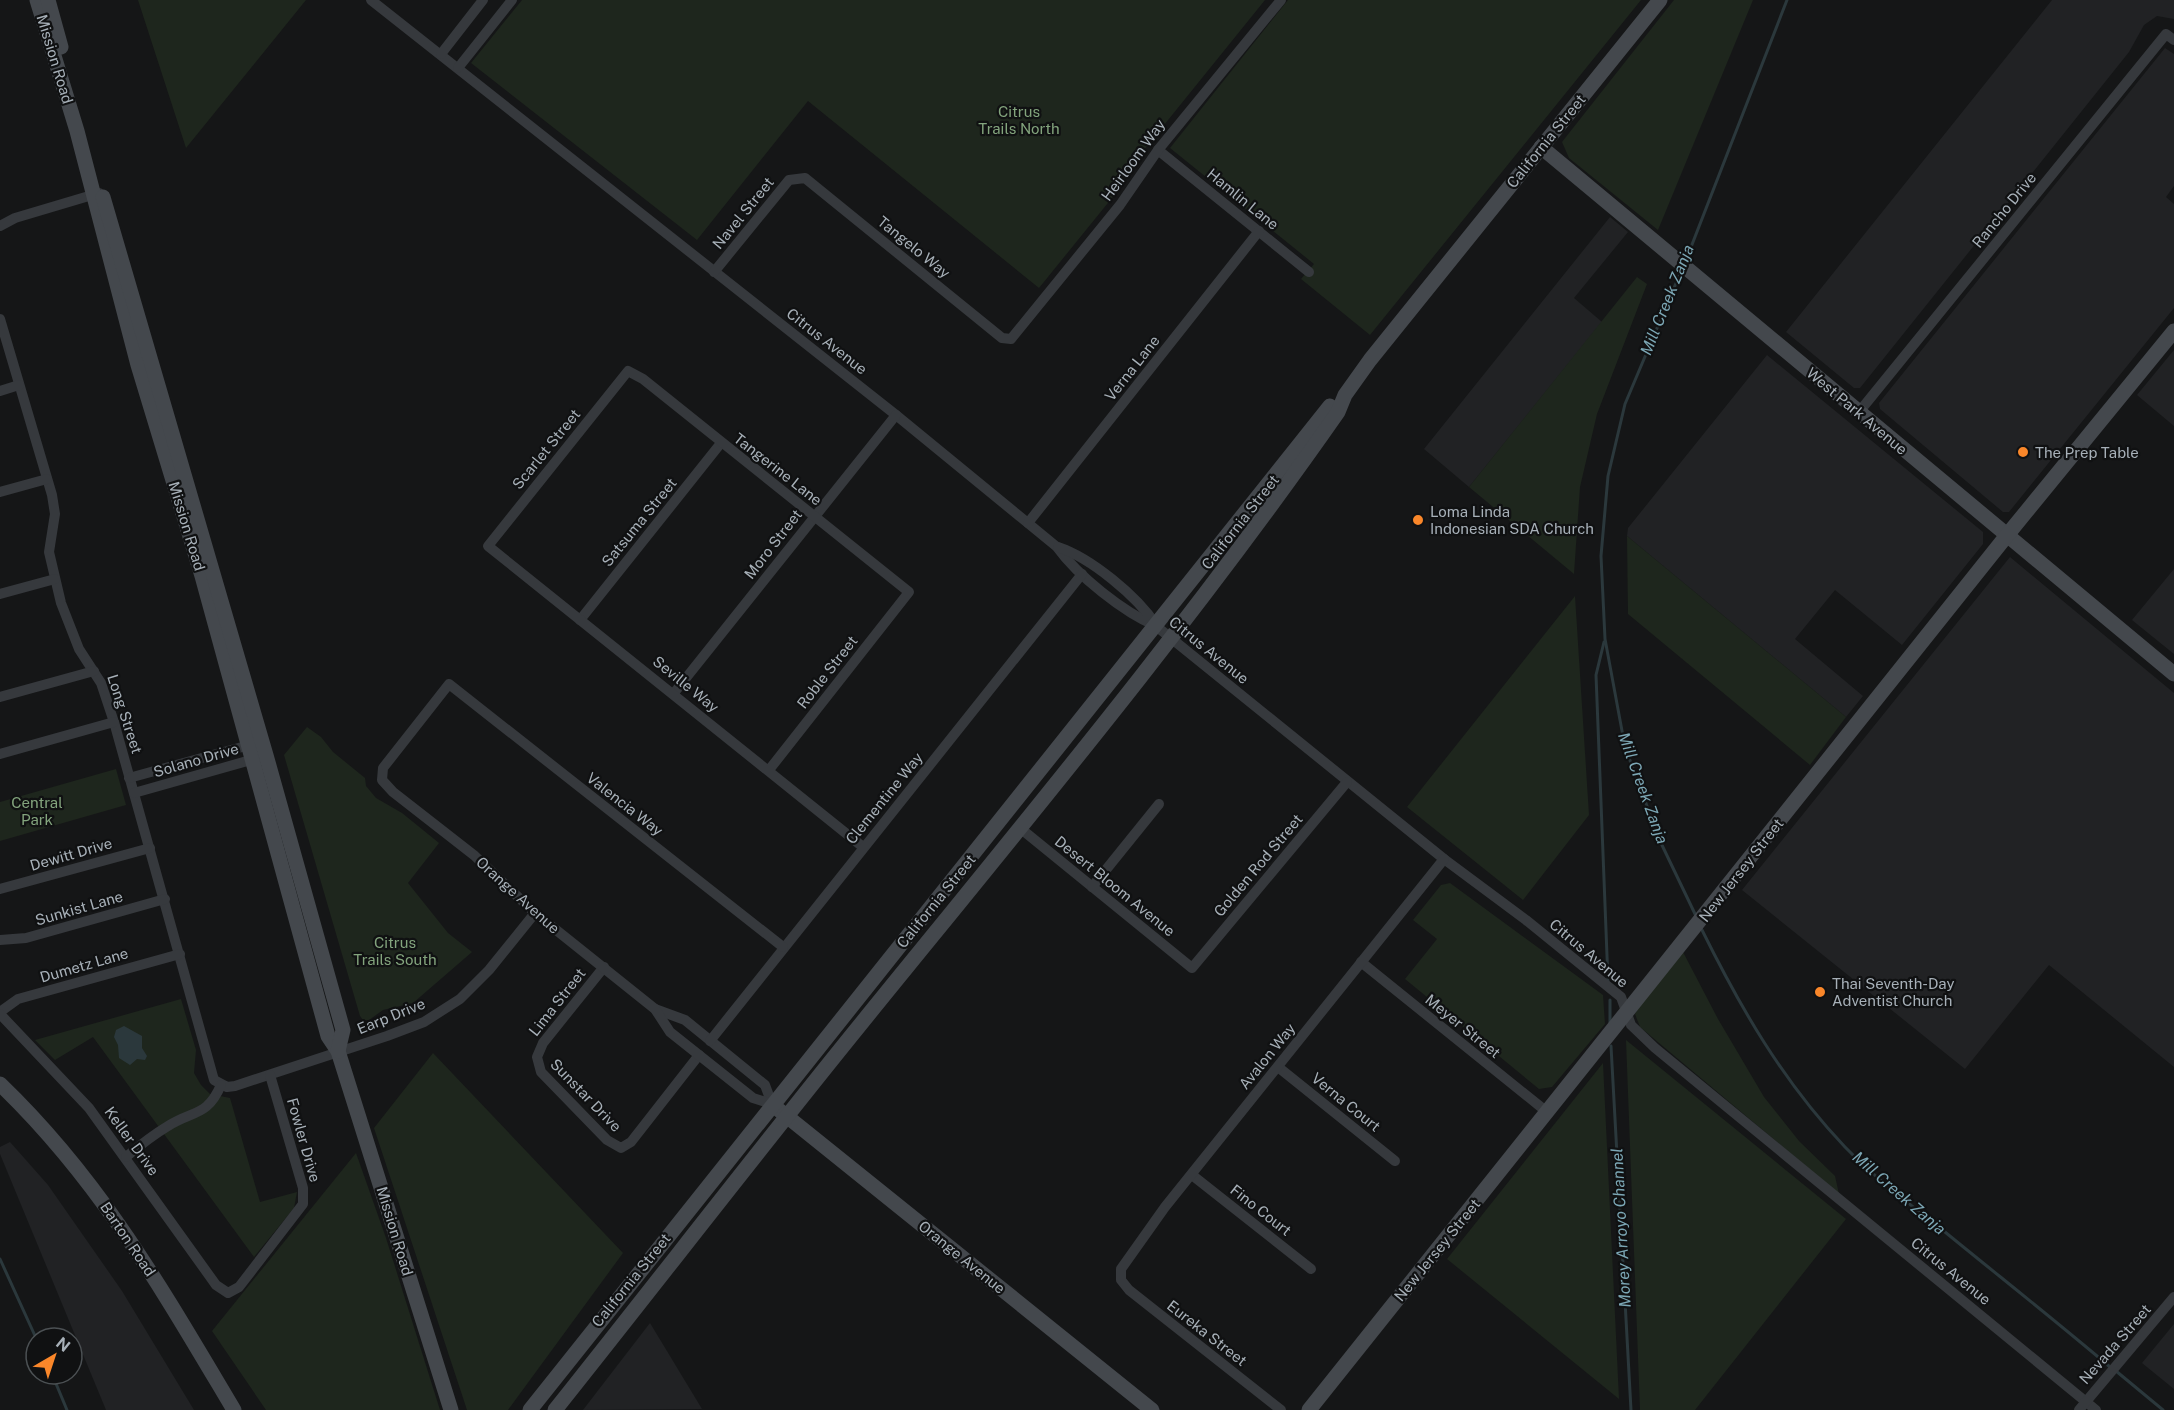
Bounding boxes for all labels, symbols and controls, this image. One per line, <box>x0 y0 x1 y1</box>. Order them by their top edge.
street label: Mission Road <box>33 12 77 106</box>
street label: California Street <box>1503 91 1589 191</box>
park label: Citrus Trails North <box>978 103 1060 137</box>
street label: Heirloom Way <box>1098 116 1168 204</box>
street label: Hamlin Lane <box>1204 165 1282 233</box>
street label: Rancho Drive <box>1969 169 2039 251</box>
street label: Navel Street <box>709 174 777 252</box>
street label: Tangelo Way <box>874 213 954 281</box>
water label: Mill Creek Zanja <box>1636 242 1698 358</box>
street label: Citrus Avenue <box>783 304 871 378</box>
street label: Verna Lane <box>1101 332 1163 404</box>
street label: West Park Avenue <box>1803 364 1911 458</box>
street label: Scarlet Street <box>509 405 584 492</box>
street label: Tangerine Lane <box>731 429 825 509</box>
place label: The Prep Table <box>2035 444 2139 461</box>
marker: The Prep Table <box>2016 445 2030 459</box>
street label: California Street <box>1198 471 1282 573</box>
street label: Satsuma Street <box>598 474 680 570</box>
street label: Mission Road <box>165 479 209 573</box>
place label: Loma Linda Indonesian SDA Church <box>1430 503 1594 537</box>
street label: Moro Street <box>741 506 805 582</box>
marker: Loma Linda Indonesian SDA Church <box>1411 513 1425 527</box>
street label: Citrus Avenue <box>1166 613 1252 687</box>
street label: Roble Street <box>793 632 861 712</box>
street label: Seville Way <box>650 652 722 716</box>
street label: Long Street <box>104 672 146 756</box>
water label: Mill Creek Zanja <box>1614 730 1672 846</box>
street label: Solano Drive <box>151 740 241 780</box>
street label: Clementine Way <box>842 749 926 847</box>
street label: Valencia Way <box>583 769 667 839</box>
park label: Central Park <box>11 794 63 828</box>
street label: Golden Rod Street <box>1210 810 1306 920</box>
street label: New Jersey Street <box>1695 815 1787 925</box>
street label: Desert Bloom Avenue <box>1052 832 1178 940</box>
street label: Dewitt Drive <box>28 834 114 874</box>
street label: California Street <box>893 851 979 951</box>
street label: Orange Avenue <box>473 853 563 937</box>
street label: Sunkist Lane <box>33 887 125 929</box>
street label: Citrus Avenue <box>1546 915 1632 991</box>
park label: Citrus Trails South <box>353 934 437 968</box>
street label: Dumetz Lane <box>38 944 130 986</box>
street label: Lima Street <box>525 965 589 1039</box>
place label: Thai Seventh-Day Adventist Church <box>1832 975 1954 1009</box>
marker: Thai Seventh-Day Adventist Church <box>1813 985 1827 999</box>
street label: Meyer Street <box>1422 991 1504 1061</box>
street label: Earp Drive <box>355 995 427 1037</box>
street label: Avalon Way <box>1235 1020 1299 1092</box>
street label: Sunstar Drive <box>547 1055 625 1135</box>
street label: Verna Court <box>1308 1069 1384 1135</box>
street label: Fowler Drive <box>284 1096 324 1184</box>
street label: Keller Drive <box>101 1103 163 1179</box>
water label: Mill Creek Zanja <box>1849 1147 1949 1239</box>
water label: Morey Arroyo Channel <box>1607 1148 1635 1308</box>
street label: Fino Court <box>1227 1181 1295 1239</box>
street label: Mission Road <box>373 1184 417 1278</box>
street label: New Jersey Street <box>1391 1195 1483 1304</box>
street label: Barton Road <box>97 1199 159 1279</box>
street label: Orange Avenue <box>915 1217 1009 1297</box>
street label: California Street <box>588 1230 674 1330</box>
street label: Citrus Avenue <box>1908 1234 1994 1308</box>
street label: Eureka Street <box>1164 1297 1250 1369</box>
street label: Nevada Street <box>2076 1301 2154 1387</box>
north arrow <box>24 1326 84 1386</box>
text: N <box>52 1333 74 1356</box>

